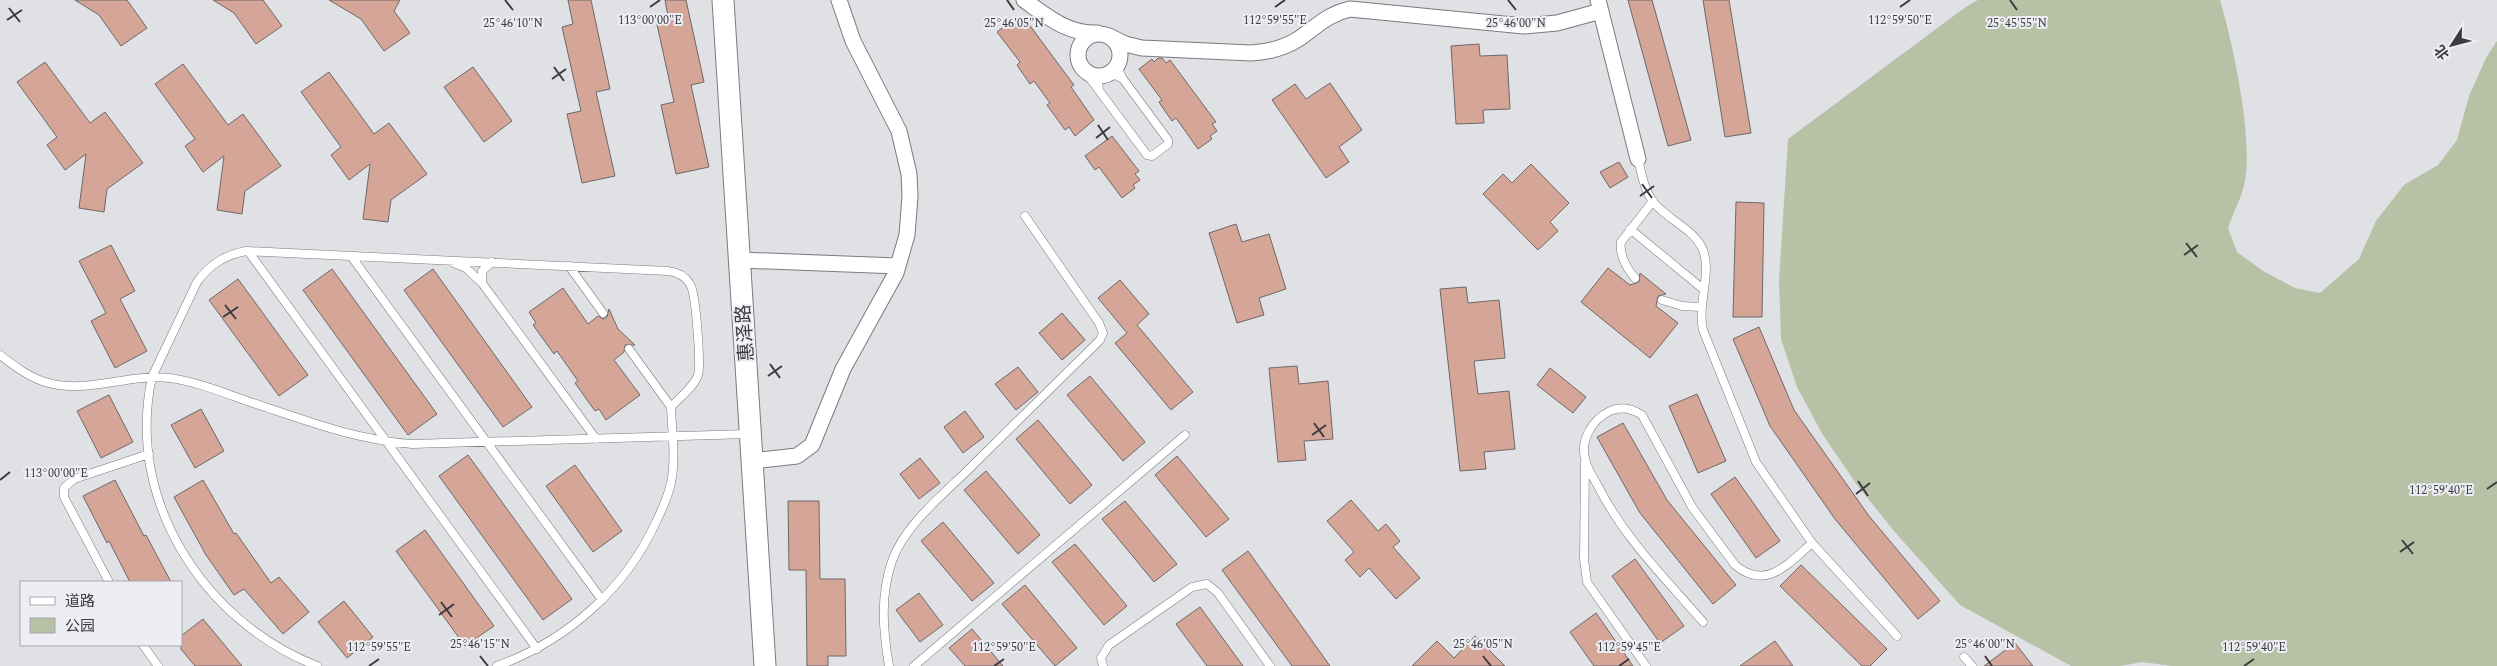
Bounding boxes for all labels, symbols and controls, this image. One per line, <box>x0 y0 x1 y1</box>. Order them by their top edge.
text: 113°00'00"E <box>618 11 682 30</box>
text: 112°59'55"E <box>1243 11 1307 30</box>
text: 112°59'50"E <box>1868 11 1932 30</box>
text: 25°46'10"N <box>483 14 543 33</box>
text: 25°46'05"N <box>984 14 1044 33</box>
text: 25°46'00"N <box>1486 14 1546 33</box>
text: 25°45'55"N <box>1987 14 2047 33</box>
north arrow <box>2427 20 2477 70</box>
text: 北 <box>2429 41 2454 64</box>
street label: 惠泽路 <box>729 303 762 362</box>
text: 113°00'00"E <box>24 464 88 483</box>
text: 112°59'40"E <box>2409 481 2473 500</box>
legend <box>20 581 182 646</box>
text: 道路 <box>65 590 95 613</box>
text: 公园 <box>65 615 95 638</box>
text: 25°46'15"N <box>450 635 510 654</box>
text: 25°46'05"N <box>1453 635 1513 654</box>
text: 25°46'00"N <box>1955 635 2015 654</box>
text: 112°59'55"E <box>347 638 411 657</box>
text: 112°59'50"E <box>972 638 1036 657</box>
text: 112°59'45"E <box>1597 638 1661 657</box>
text: 112°59'40"E <box>2222 638 2286 657</box>

